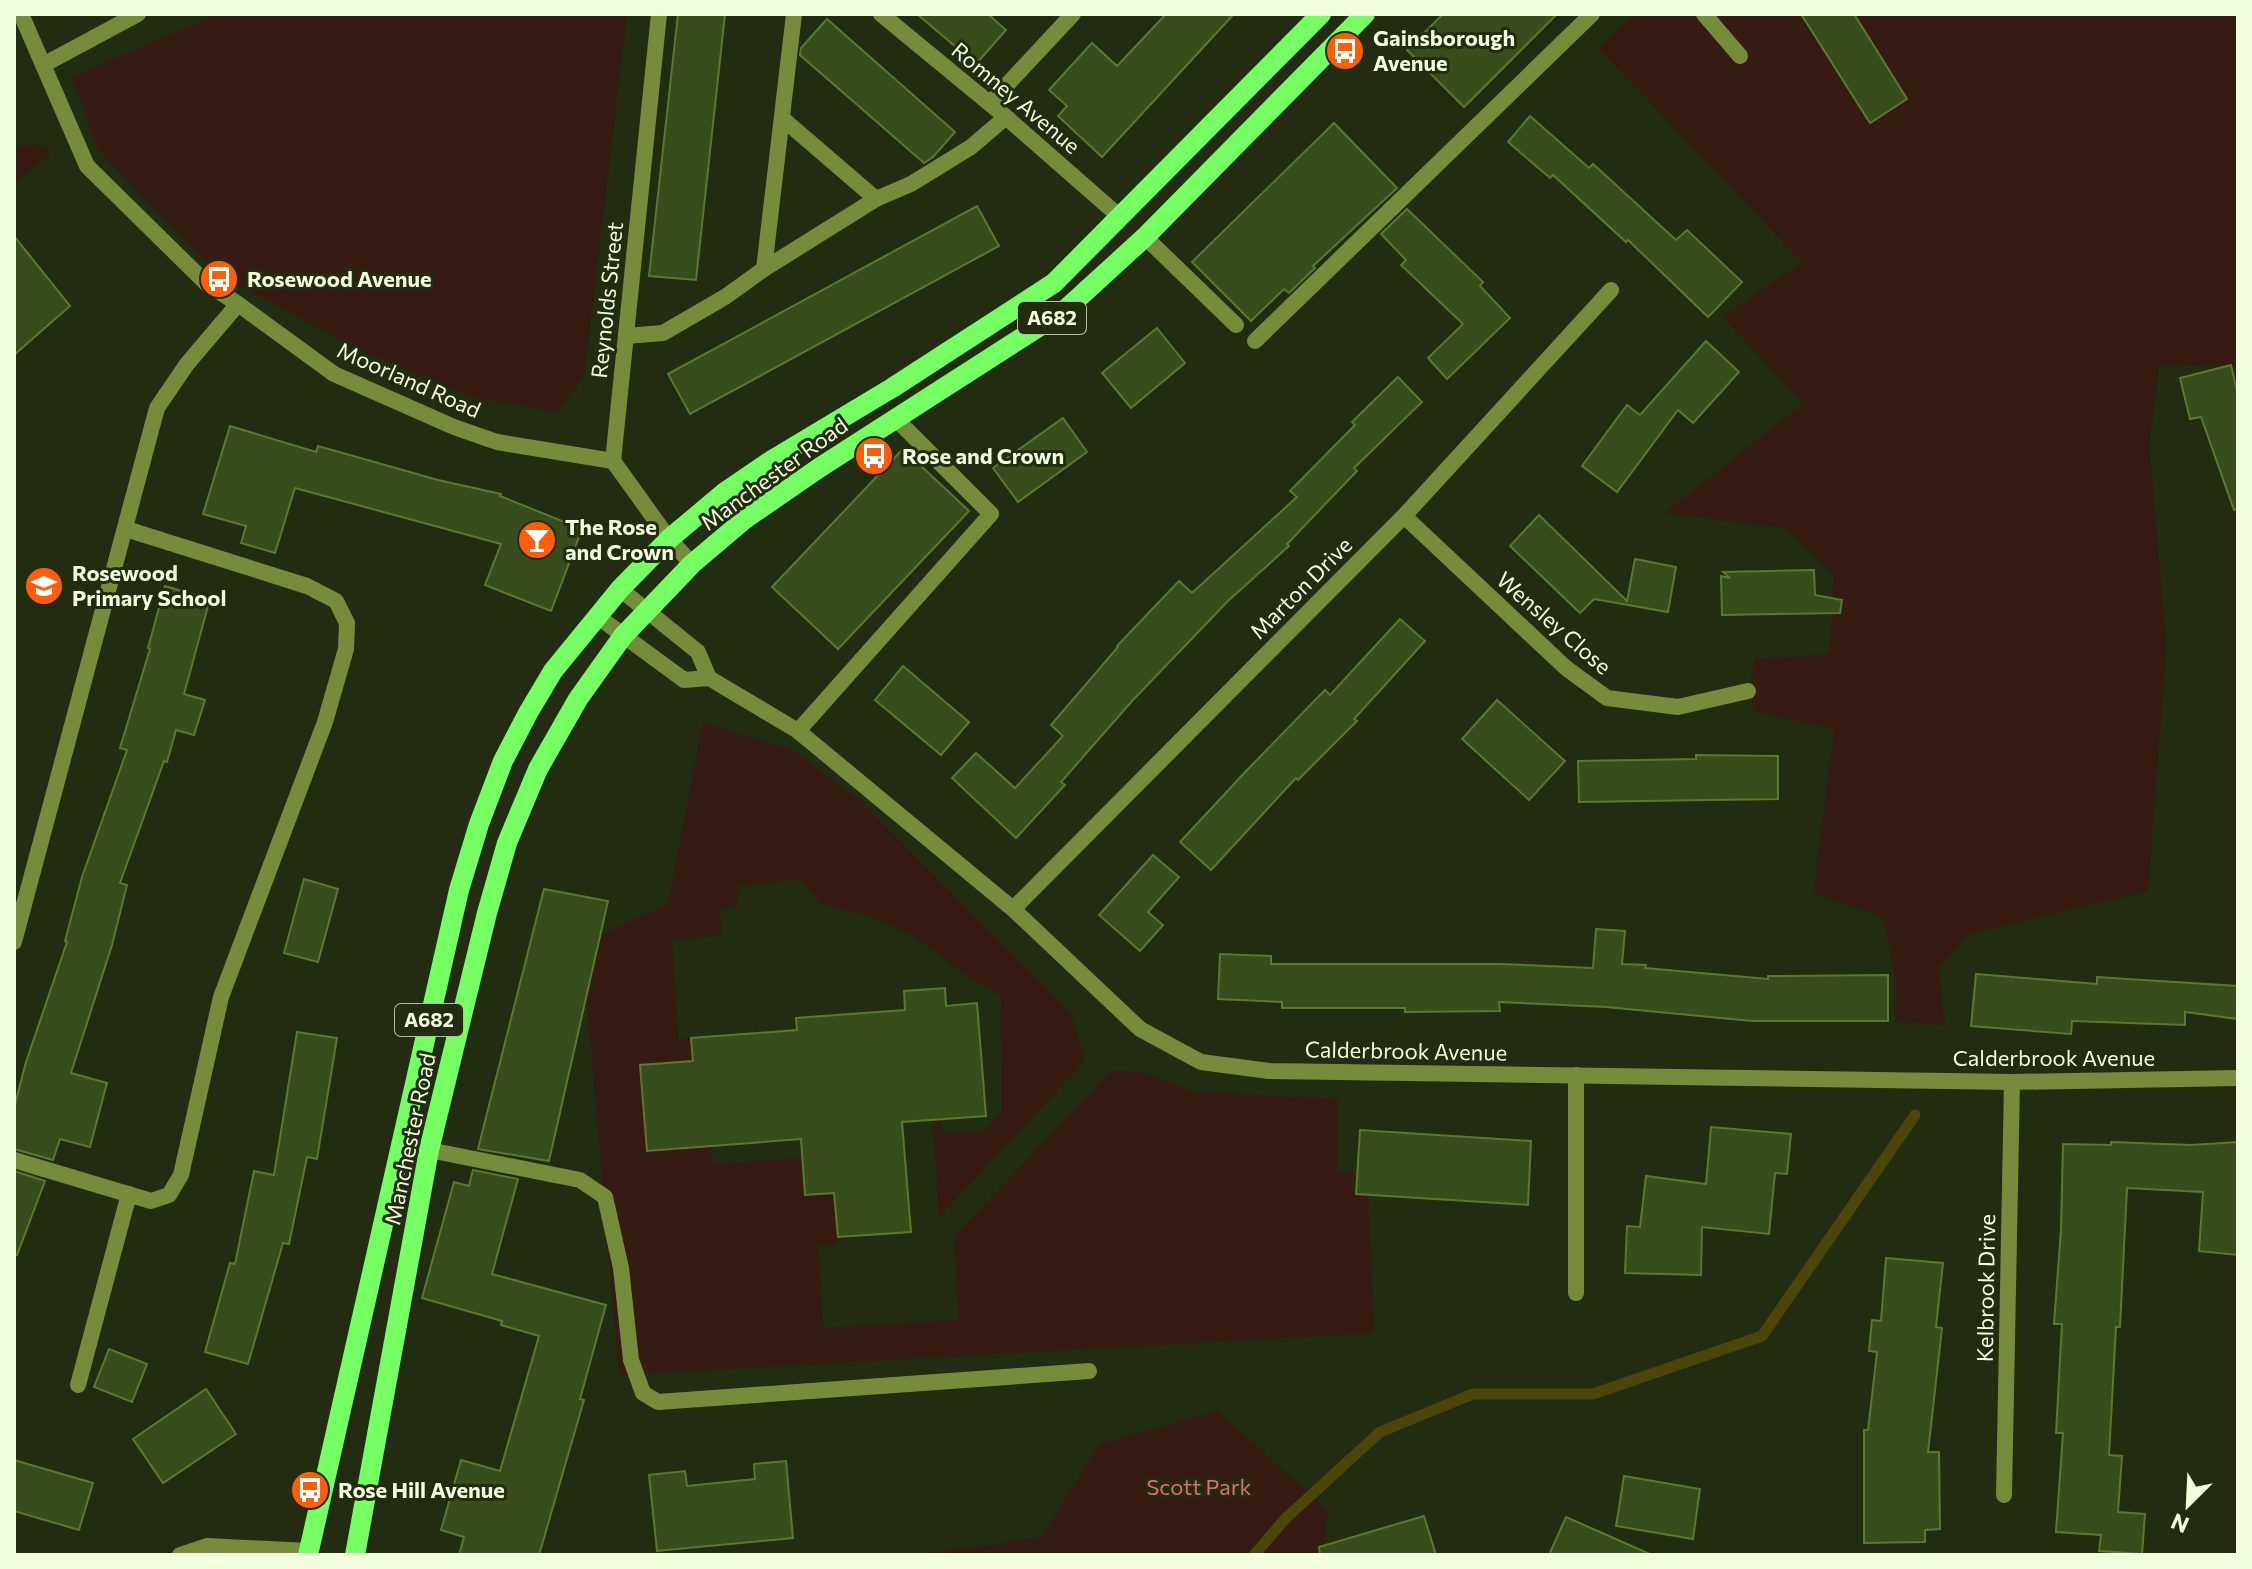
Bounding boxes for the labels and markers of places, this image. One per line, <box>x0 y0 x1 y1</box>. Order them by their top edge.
place label: Gainsborough Avenue <box>1373 24 1515 76</box>
bus stop icon: Gainsborough Avenue <box>1324 30 1366 72</box>
bus stop icon: Rosewood Avenue <box>198 258 240 300</box>
place label: Rosewood Avenue <box>247 265 432 292</box>
bus stop icon: Rose and Crown <box>853 435 895 477</box>
place label: Rose and Crown <box>902 442 1064 469</box>
place label: The Rose and Crown <box>565 513 674 565</box>
bar icon: The Rose and Crown <box>516 519 558 561</box>
place label: Rosewood Primary School <box>72 559 227 611</box>
school or university icon: Rosewood Primary School <box>23 565 65 607</box>
bus stop icon: Rose Hill Avenue <box>289 1469 331 1511</box>
place label: Rose Hill Avenue <box>338 1476 505 1503</box>

